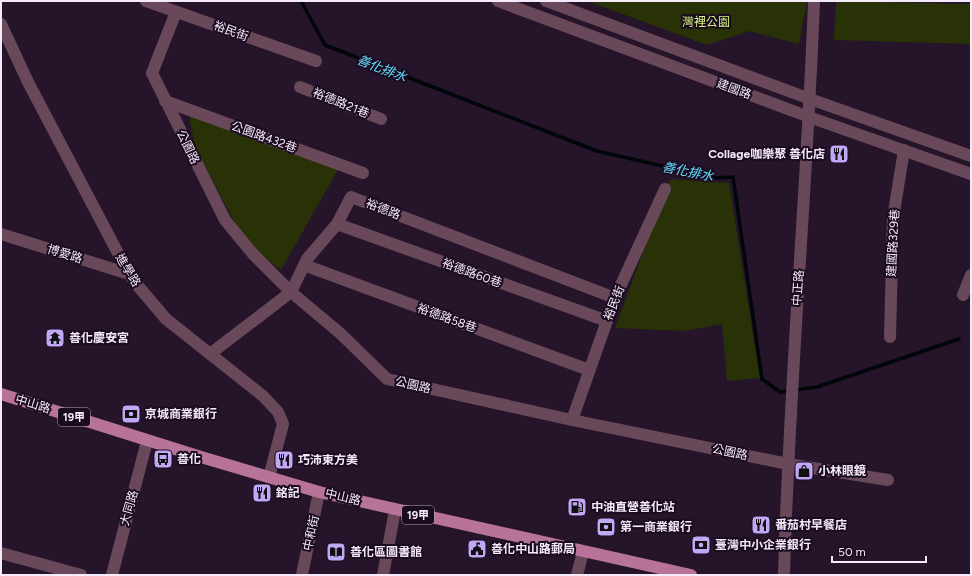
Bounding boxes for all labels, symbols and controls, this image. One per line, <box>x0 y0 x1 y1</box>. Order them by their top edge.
park label: 灣裡公園 <box>682 15 730 29</box>
street label: 裕民街 <box>212 18 250 44</box>
water label: 善化排水 <box>355 52 410 85</box>
street label: 建國路 <box>715 76 753 102</box>
street label: 裕德路21巷 <box>311 85 371 121</box>
street label: 公園路432巷 <box>229 119 299 155</box>
street label: 公園路 <box>174 128 202 166</box>
restaurant icon: Collage咖樂聚 善化店 <box>828 143 850 165</box>
place label: Collage咖樂聚 善化店 <box>708 147 825 161</box>
water label: 善化排水 <box>661 159 716 184</box>
street label: 裕德路 <box>364 196 402 222</box>
street label: 建國路329巷 <box>884 209 902 277</box>
street label: 博愛路 <box>46 242 84 266</box>
street label: 進學路 <box>113 251 143 289</box>
street label: 裕德路60巷 <box>440 256 504 290</box>
street label: 中正路 <box>790 270 806 306</box>
street label: 裕民街 <box>601 284 627 322</box>
street label: 裕德路58巷 <box>415 301 479 335</box>
temple icon: 善化慶安宮 <box>44 327 66 349</box>
place label: 善化慶安宮 <box>69 331 129 345</box>
street label: 公園路 <box>394 374 432 396</box>
street label: 中山路 <box>14 392 52 416</box>
bank icon: 京城商業銀行 <box>120 403 142 425</box>
place label: 京城商業銀行 <box>145 407 217 421</box>
road number: 19甲 <box>58 408 90 426</box>
street label: 公園路 <box>711 441 749 463</box>
bus stop icon: 善化 <box>152 448 174 470</box>
restaurant icon: 巧沛東方美 <box>273 449 295 471</box>
place label: 善化 <box>177 452 201 466</box>
place label: 巧沛東方美 <box>298 453 358 467</box>
shop icon: 小林眼鏡 <box>793 460 815 482</box>
place label: 小林眼鏡 <box>818 464 866 478</box>
restaurant icon: 銘記 <box>251 482 273 504</box>
place label: 銘記 <box>276 486 300 500</box>
street label: 中山路 <box>324 486 362 508</box>
street label: 大同路 <box>117 489 141 527</box>
fuel station icon: 中油直營善化站 <box>566 496 588 518</box>
place label: 中油直營善化站 <box>591 500 675 514</box>
road number: 19甲 <box>402 506 434 524</box>
street label: 中和街 <box>300 514 322 552</box>
restaurant icon: 番茄村早餐店 <box>750 514 772 536</box>
bank icon: 第一商業銀行 <box>595 516 617 538</box>
place label: 番茄村早餐店 <box>775 518 847 532</box>
place label: 第一商業銀行 <box>620 520 692 534</box>
bank icon: 臺灣中小企業銀行 <box>690 534 712 556</box>
public building icon: 善化中山路郵局 <box>466 538 488 560</box>
place label: 臺灣中小企業銀行 <box>715 538 811 552</box>
scale bar <box>832 538 926 564</box>
library icon: 善化區圖書館 <box>325 541 347 563</box>
place label: 善化中山路郵局 <box>491 542 575 556</box>
place label: 善化區圖書館 <box>350 545 422 559</box>
text: 50 m <box>838 545 866 559</box>

